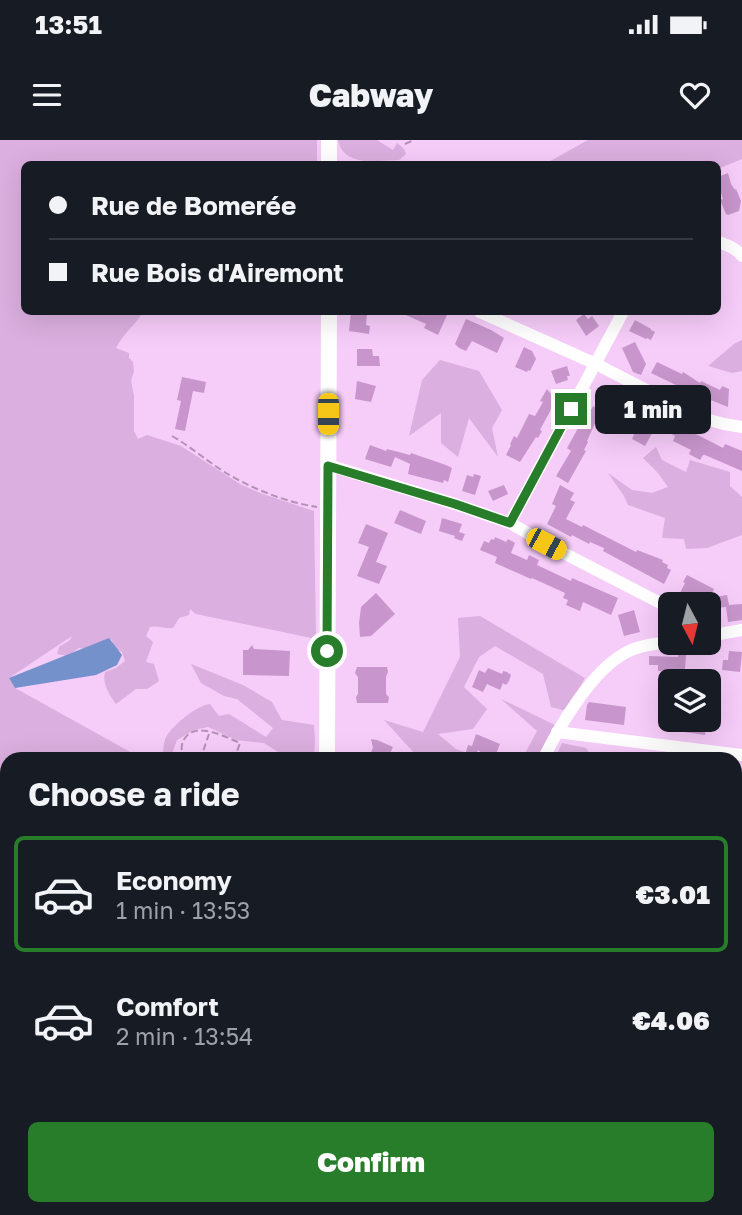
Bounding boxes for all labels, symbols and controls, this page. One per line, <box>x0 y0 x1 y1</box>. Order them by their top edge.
text: 13:51 <box>35 9 102 40</box>
icon: menu <box>28 76 66 114</box>
text: Cabway <box>309 76 433 114</box>
icon: heart <box>676 76 714 114</box>
text: Rue de Bomerée <box>91 190 296 221</box>
text: Rue Bois d'Airemont <box>91 257 344 288</box>
callout: 1 min <box>596 384 711 434</box>
car <box>318 393 339 435</box>
route end <box>555 393 587 425</box>
text: 1 min <box>624 395 682 423</box>
car <box>523 525 570 563</box>
north arrow <box>658 592 721 654</box>
map controls <box>658 592 721 732</box>
route start <box>311 635 343 667</box>
button: layers <box>658 669 721 732</box>
text: Choose a ride <box>28 775 240 813</box>
icon: car <box>32 863 95 926</box>
text: Economy <box>116 865 232 896</box>
text: €3.01 <box>635 879 710 910</box>
text: 1 min · 13:53 <box>116 896 250 924</box>
icon: car <box>32 989 95 1052</box>
text: Comfort <box>116 991 219 1022</box>
text: €4.06 <box>632 1005 710 1036</box>
text: 2 min · 13:54 <box>116 1022 253 1050</box>
button: Confirm <box>28 1122 714 1202</box>

